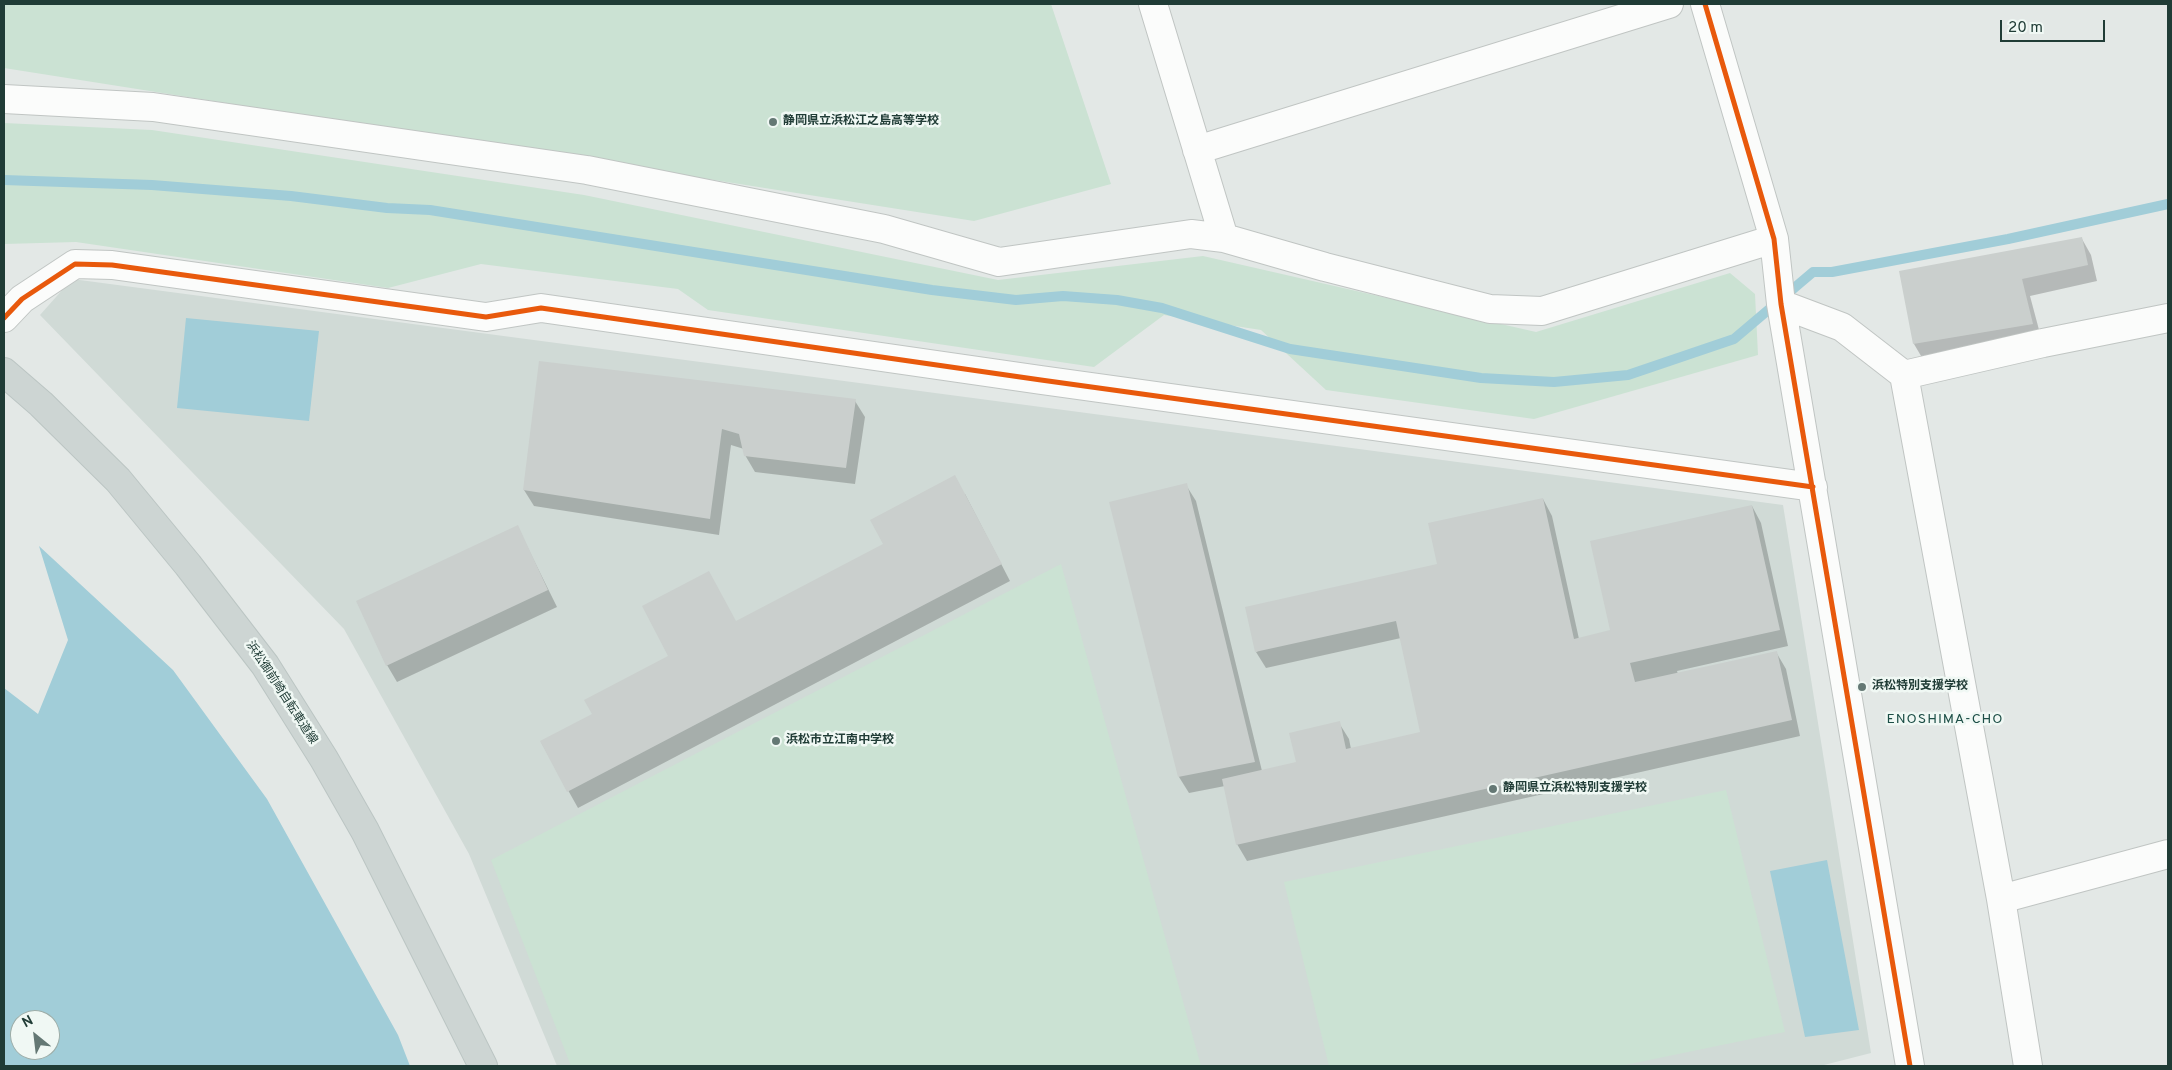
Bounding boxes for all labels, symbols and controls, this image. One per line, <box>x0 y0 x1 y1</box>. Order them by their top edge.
scale bar <box>2002 10 2107 42</box>
text: 20 m <box>2008 19 2043 38</box>
place label: 静岡県立浜松江之島高等学校 <box>783 115 939 129</box>
marker: 静岡県立浜松江之島高等学校 <box>767 116 779 128</box>
street label: 浜松御前崎自転車道線 <box>242 639 320 747</box>
place label: 浜松特別支援学校 <box>1872 680 1968 694</box>
marker: 浜松特別支援学校 <box>1856 681 1868 693</box>
district label: ENOSHIMA-CHO <box>1885 712 2005 728</box>
place label: 浜松市立江南中学校 <box>786 734 894 748</box>
marker: 浜松市立江南中学校 <box>770 735 782 747</box>
place label: 静岡県立浜松特別支援学校 <box>1503 782 1647 796</box>
marker: 静岡県立浜松特別支援学校 <box>1487 783 1499 795</box>
north arrow <box>10 1010 60 1060</box>
text: N <box>19 1012 36 1032</box>

